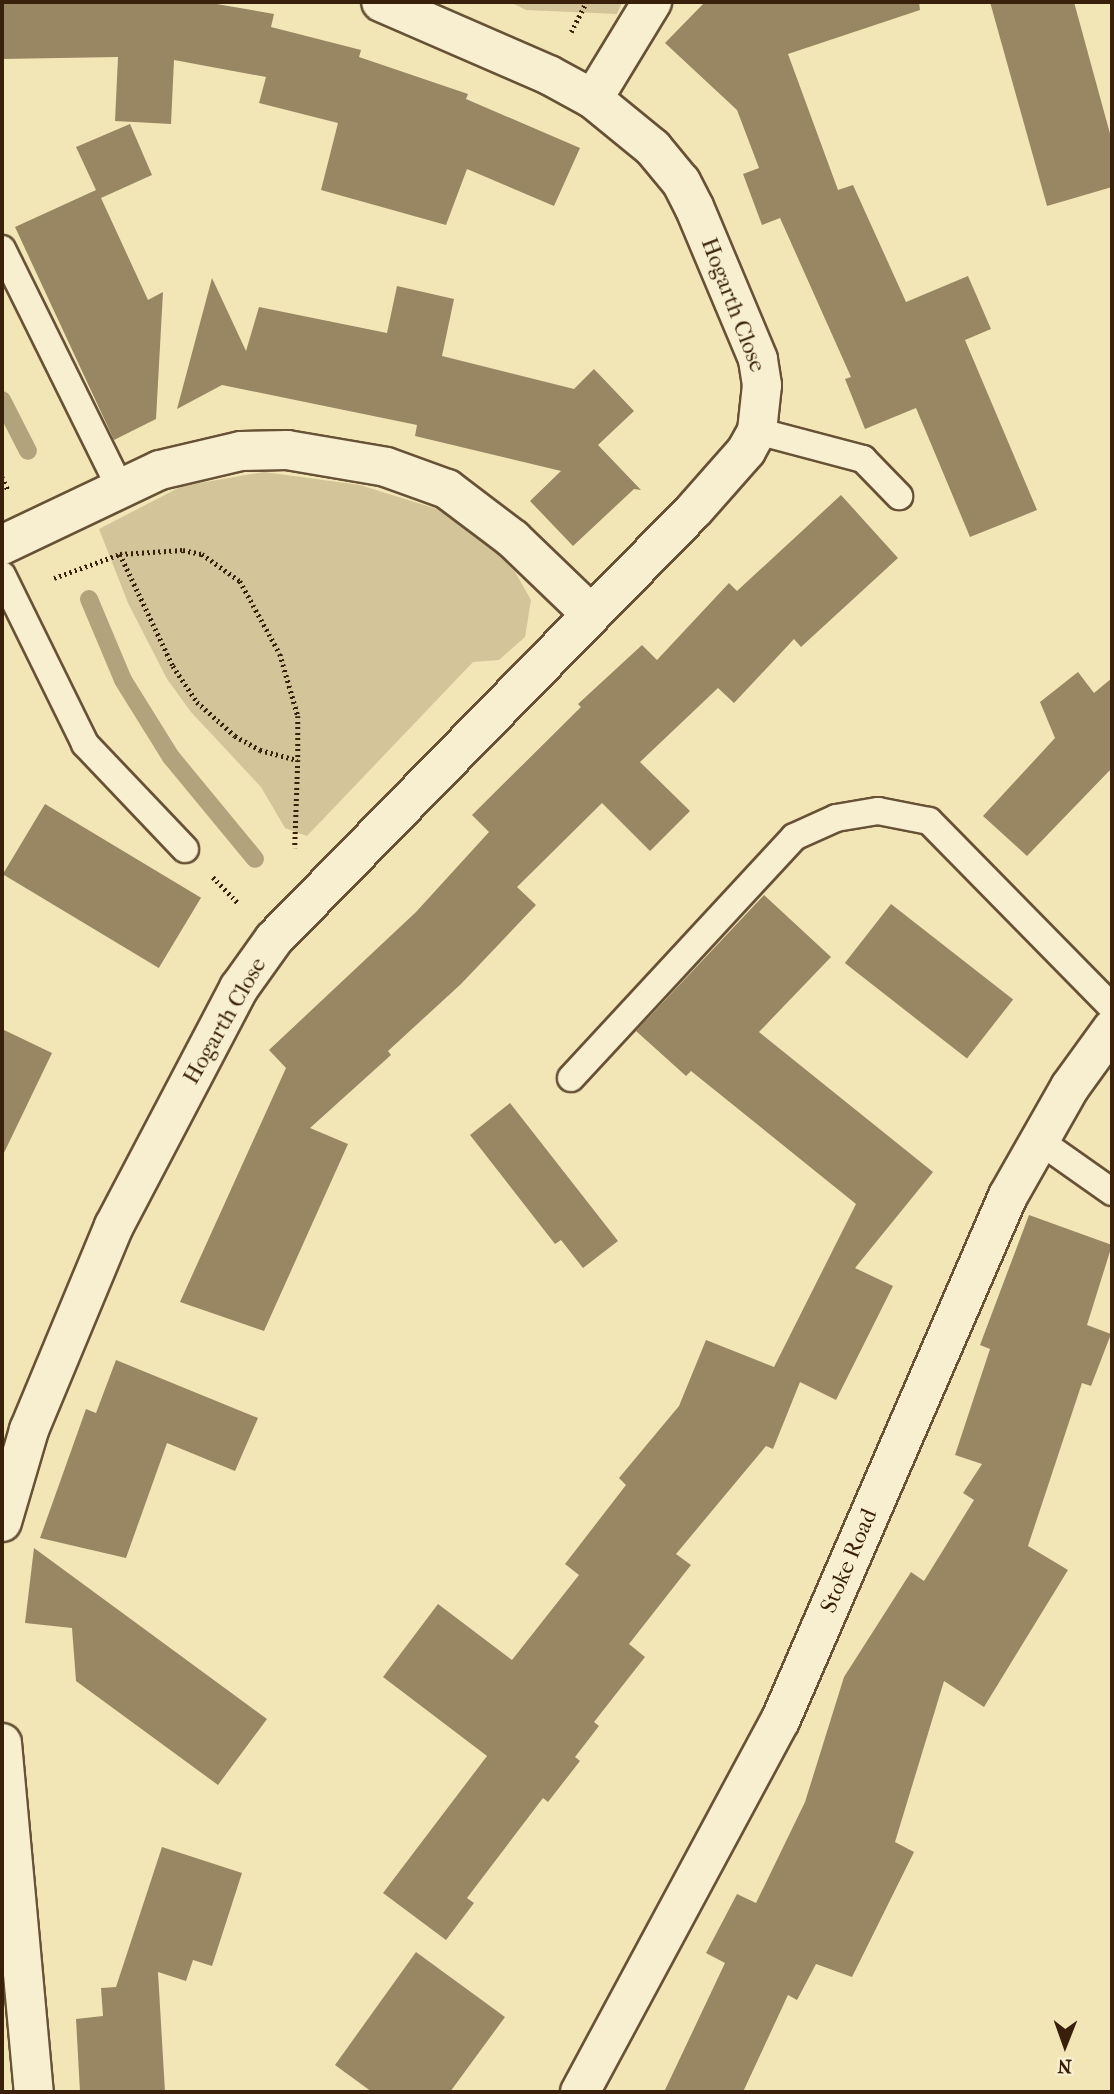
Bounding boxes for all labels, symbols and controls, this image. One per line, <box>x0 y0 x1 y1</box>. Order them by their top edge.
street label: Hogarth Close <box>695 234 771 376</box>
street label: Hogarth Close <box>178 953 272 1089</box>
street label: Stoke Road <box>815 1505 883 1617</box>
north arrow <box>1030 2010 1100 2080</box>
text: N <box>1057 2055 1072 2077</box>

